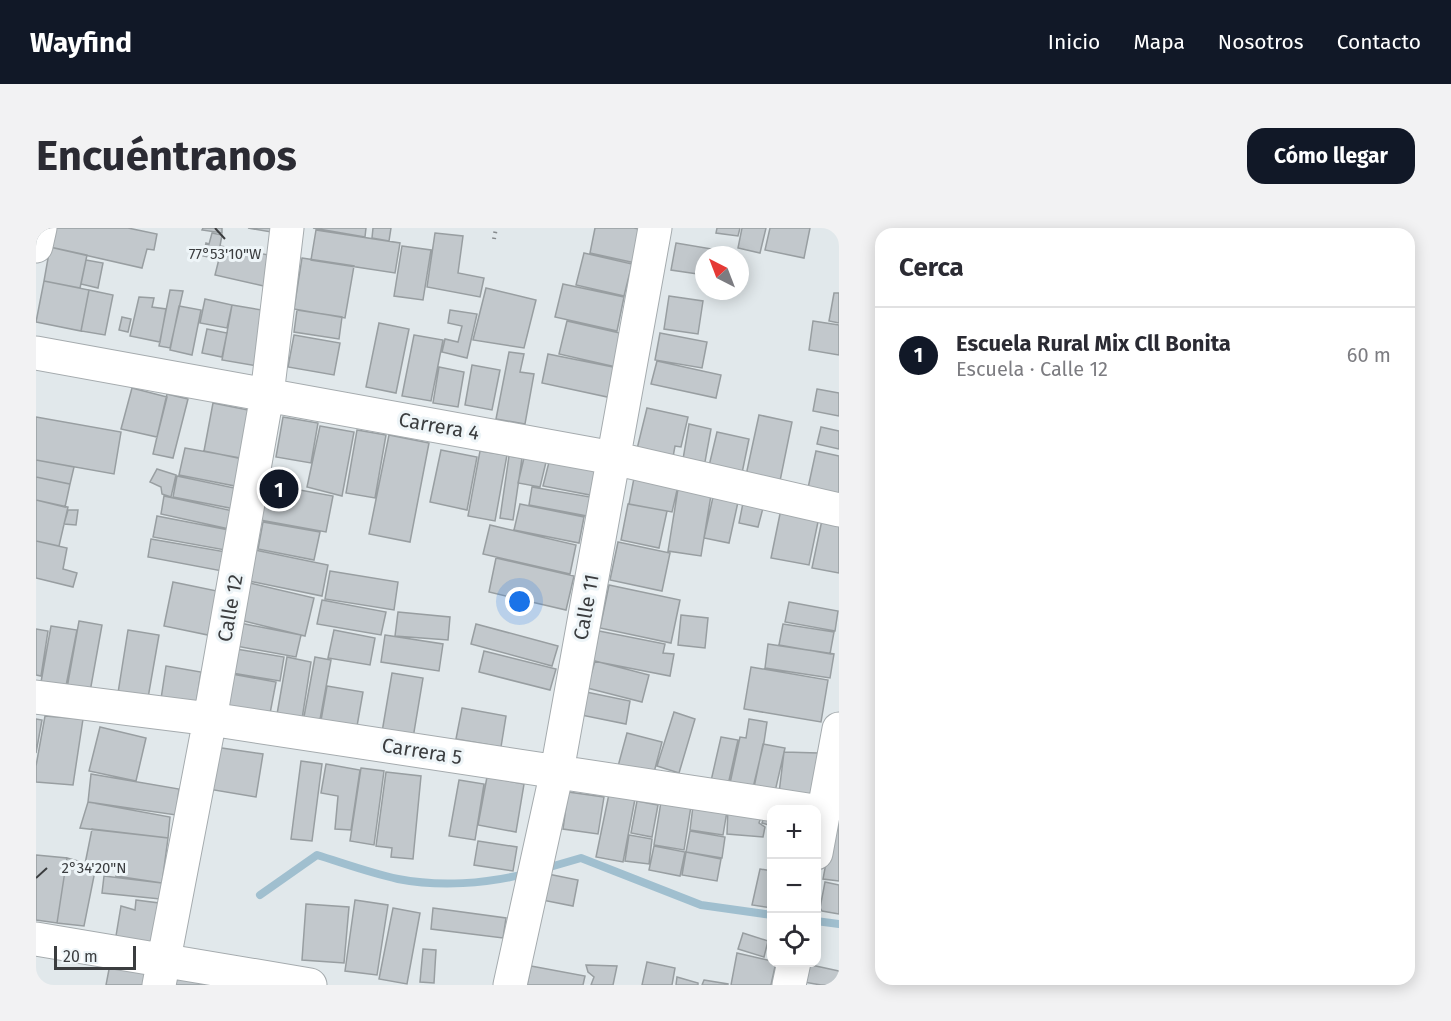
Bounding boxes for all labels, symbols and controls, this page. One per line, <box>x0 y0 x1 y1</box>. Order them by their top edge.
text: Wayfind <box>30 26 132 59</box>
text: Inicio <box>1048 29 1100 55</box>
text: Mapa <box>1133 29 1185 55</box>
text: Nosotros <box>1218 29 1304 55</box>
text: Contacto <box>1337 29 1421 55</box>
button: Cómo llegar <box>1247 128 1415 184</box>
text: Encuéntranos <box>36 131 297 181</box>
text: 77°53'10"W <box>189 245 262 263</box>
north arrow <box>695 246 749 300</box>
text: Cerca <box>899 252 964 283</box>
text: Escuela Rural Mix Cll Bonita <box>956 330 1231 357</box>
text: 1 <box>914 343 923 367</box>
text: 60 m <box>1347 343 1391 367</box>
text: Escuela · Calle 12 <box>956 357 1108 381</box>
street label: Carrera 4 <box>397 407 482 445</box>
pin: 1 <box>260 466 298 512</box>
street label: Calle 12 <box>212 572 248 644</box>
street label: Calle 11 <box>568 572 604 642</box>
your location <box>505 587 534 616</box>
street label: Carrera 5 <box>380 733 464 769</box>
map controls <box>767 805 821 967</box>
button: + <box>767 805 821 859</box>
text: 2°34'20"N <box>61 859 127 877</box>
button: − <box>767 859 821 913</box>
button: locate <box>767 913 821 967</box>
scale bar <box>54 943 136 970</box>
text: 20 m <box>63 947 98 966</box>

